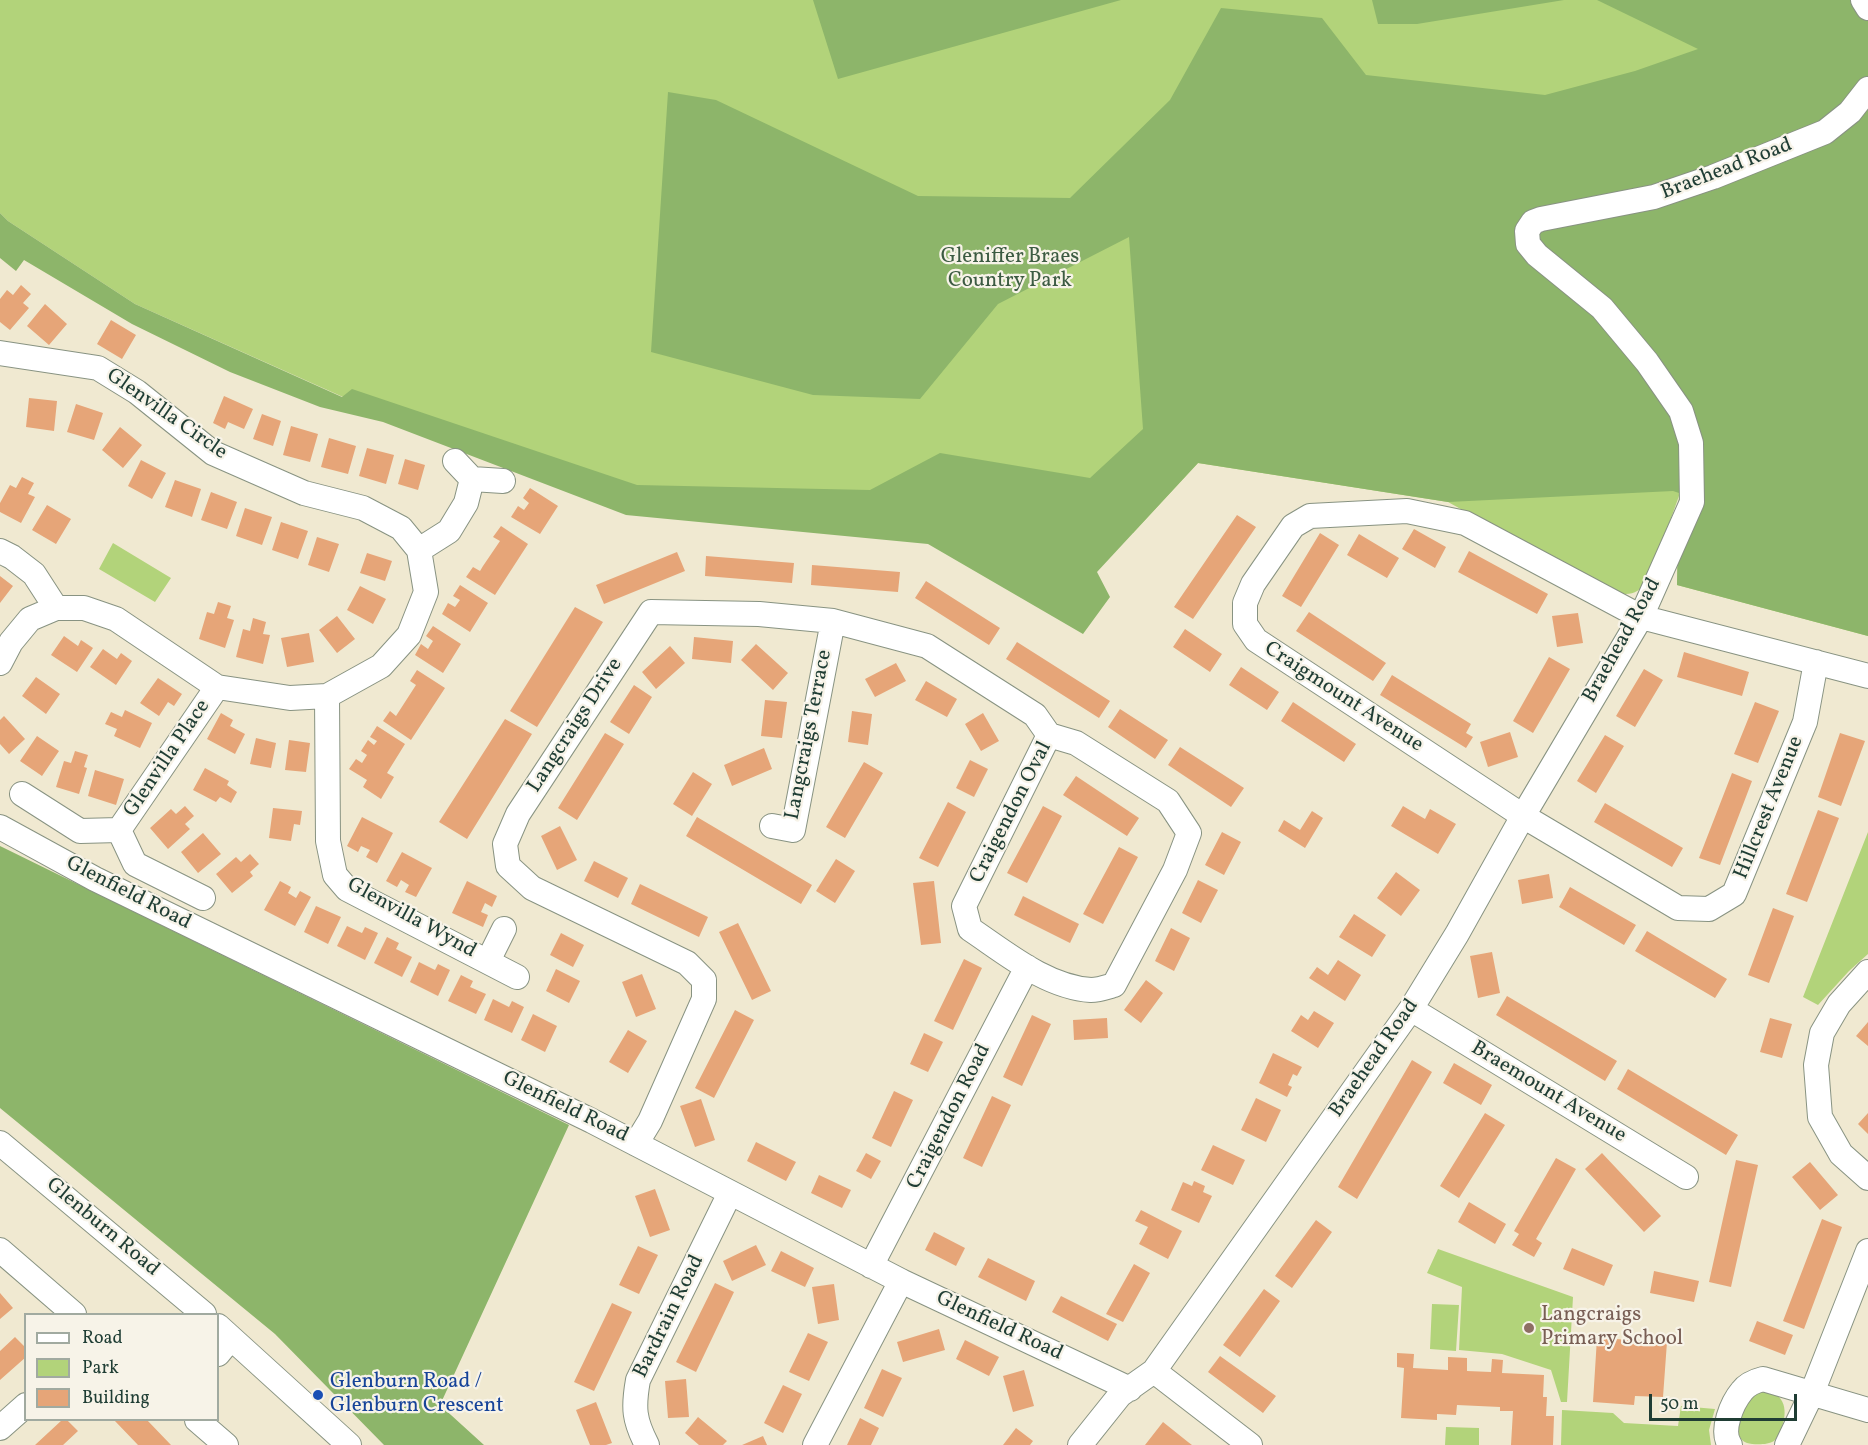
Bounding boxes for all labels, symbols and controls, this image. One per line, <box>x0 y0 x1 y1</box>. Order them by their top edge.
street label: Braehead Road <box>1658 133 1796 207</box>
park label: Gleniffer Braes Country Park <box>941 245 1079 295</box>
street label: Glenvilla Circle <box>101 364 231 466</box>
street label: Braehead Road <box>1578 574 1668 708</box>
street label: Craigmount Avenue <box>1259 637 1427 759</box>
street label: Langcraigs Terrace <box>781 648 839 822</box>
street label: Langcraigs Drive <box>523 654 629 798</box>
street label: Glenvilla Place <box>119 696 217 822</box>
street label: Hillcrest Avenue <box>1730 733 1810 883</box>
street label: Craigendon Oval <box>965 738 1059 888</box>
street label: Glenfield Road <box>61 852 195 936</box>
street label: Glenvilla Wynd <box>342 873 480 965</box>
street label: Braehead Road <box>1325 995 1425 1123</box>
street label: Braemount Avenue <box>1466 1037 1630 1149</box>
street label: Craigendon Road <box>903 1040 997 1194</box>
street label: Glenfield Road <box>498 1067 632 1149</box>
street label: Glenburn Road <box>40 1173 164 1283</box>
street label: Bardrain Road <box>629 1251 711 1383</box>
street label: Glenfield Road <box>932 1287 1066 1367</box>
place label: Langcraigs Primary School <box>1541 1303 1683 1353</box>
legend <box>24 1313 219 1421</box>
marker: Langcraigs Primary School <box>1522 1321 1536 1335</box>
text: Road <box>82 1326 123 1351</box>
text: Park <box>82 1356 119 1381</box>
place label: Glenburn Road / Glenburn Crescent <box>330 1370 504 1420</box>
scale bar <box>1652 1382 1800 1420</box>
text: Building <box>82 1386 150 1411</box>
marker: Glenburn Road / Glenburn Crescent <box>311 1388 325 1402</box>
text: 50 m <box>1660 1392 1699 1417</box>

